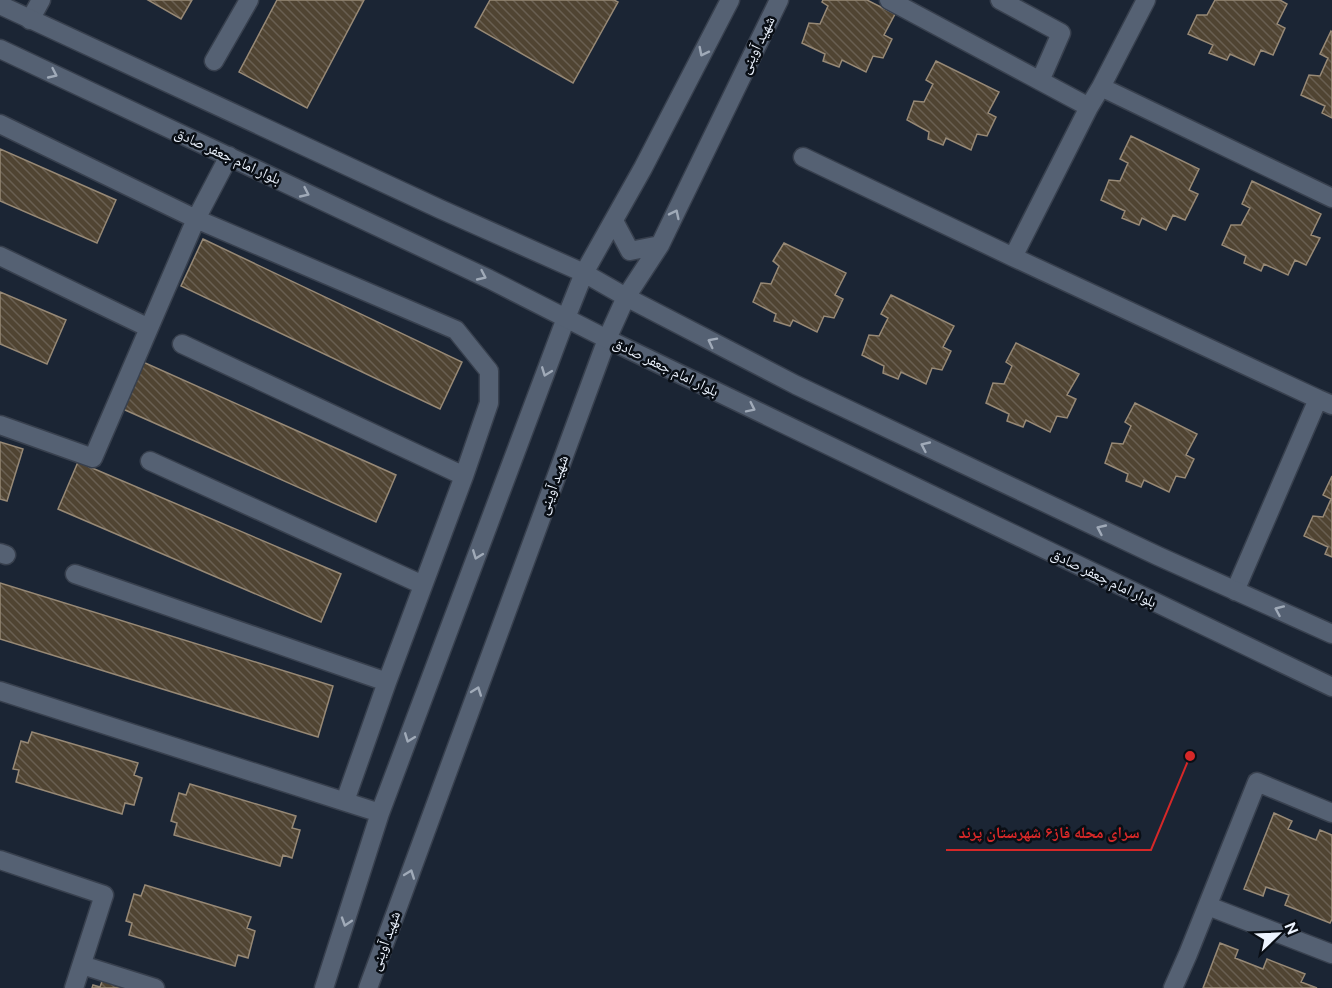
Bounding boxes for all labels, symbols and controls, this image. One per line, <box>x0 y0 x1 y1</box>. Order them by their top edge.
street label: شهید آوینی <box>735 13 780 77</box>
one-way arrow <box>699 46 710 56</box>
one-way arrow <box>46 66 57 78</box>
street label: بلوار امام جعفر صادق <box>172 124 284 189</box>
one-way arrow <box>299 185 310 197</box>
one-way arrow <box>668 210 680 221</box>
one-way arrow <box>475 268 486 280</box>
street label: بلوار امام جعفر صادق <box>610 334 722 401</box>
one-way arrow <box>708 337 719 349</box>
one-way arrow <box>540 367 553 377</box>
one-way arrow <box>745 401 756 412</box>
one-way arrow <box>921 441 932 453</box>
street label: شهید آوینی <box>534 453 573 518</box>
one-way arrow <box>1097 524 1108 536</box>
street label: بلوار امام جعفر صادق <box>1048 545 1160 612</box>
one-way arrow <box>472 549 484 560</box>
one-way arrow <box>1274 606 1285 618</box>
one-way arrow <box>470 686 483 697</box>
one-way arrow <box>403 732 416 742</box>
callout: سرای محله فاز۶ شهرستان پرند <box>946 816 1151 850</box>
text: سرای محله فاز۶ شهرستان پرند <box>958 823 1140 842</box>
one-way arrow <box>402 869 415 880</box>
north arrow <box>1248 904 1308 964</box>
street label: شهید آوینی <box>366 909 405 974</box>
one-way arrow <box>340 916 353 927</box>
text: N <box>1281 919 1302 937</box>

